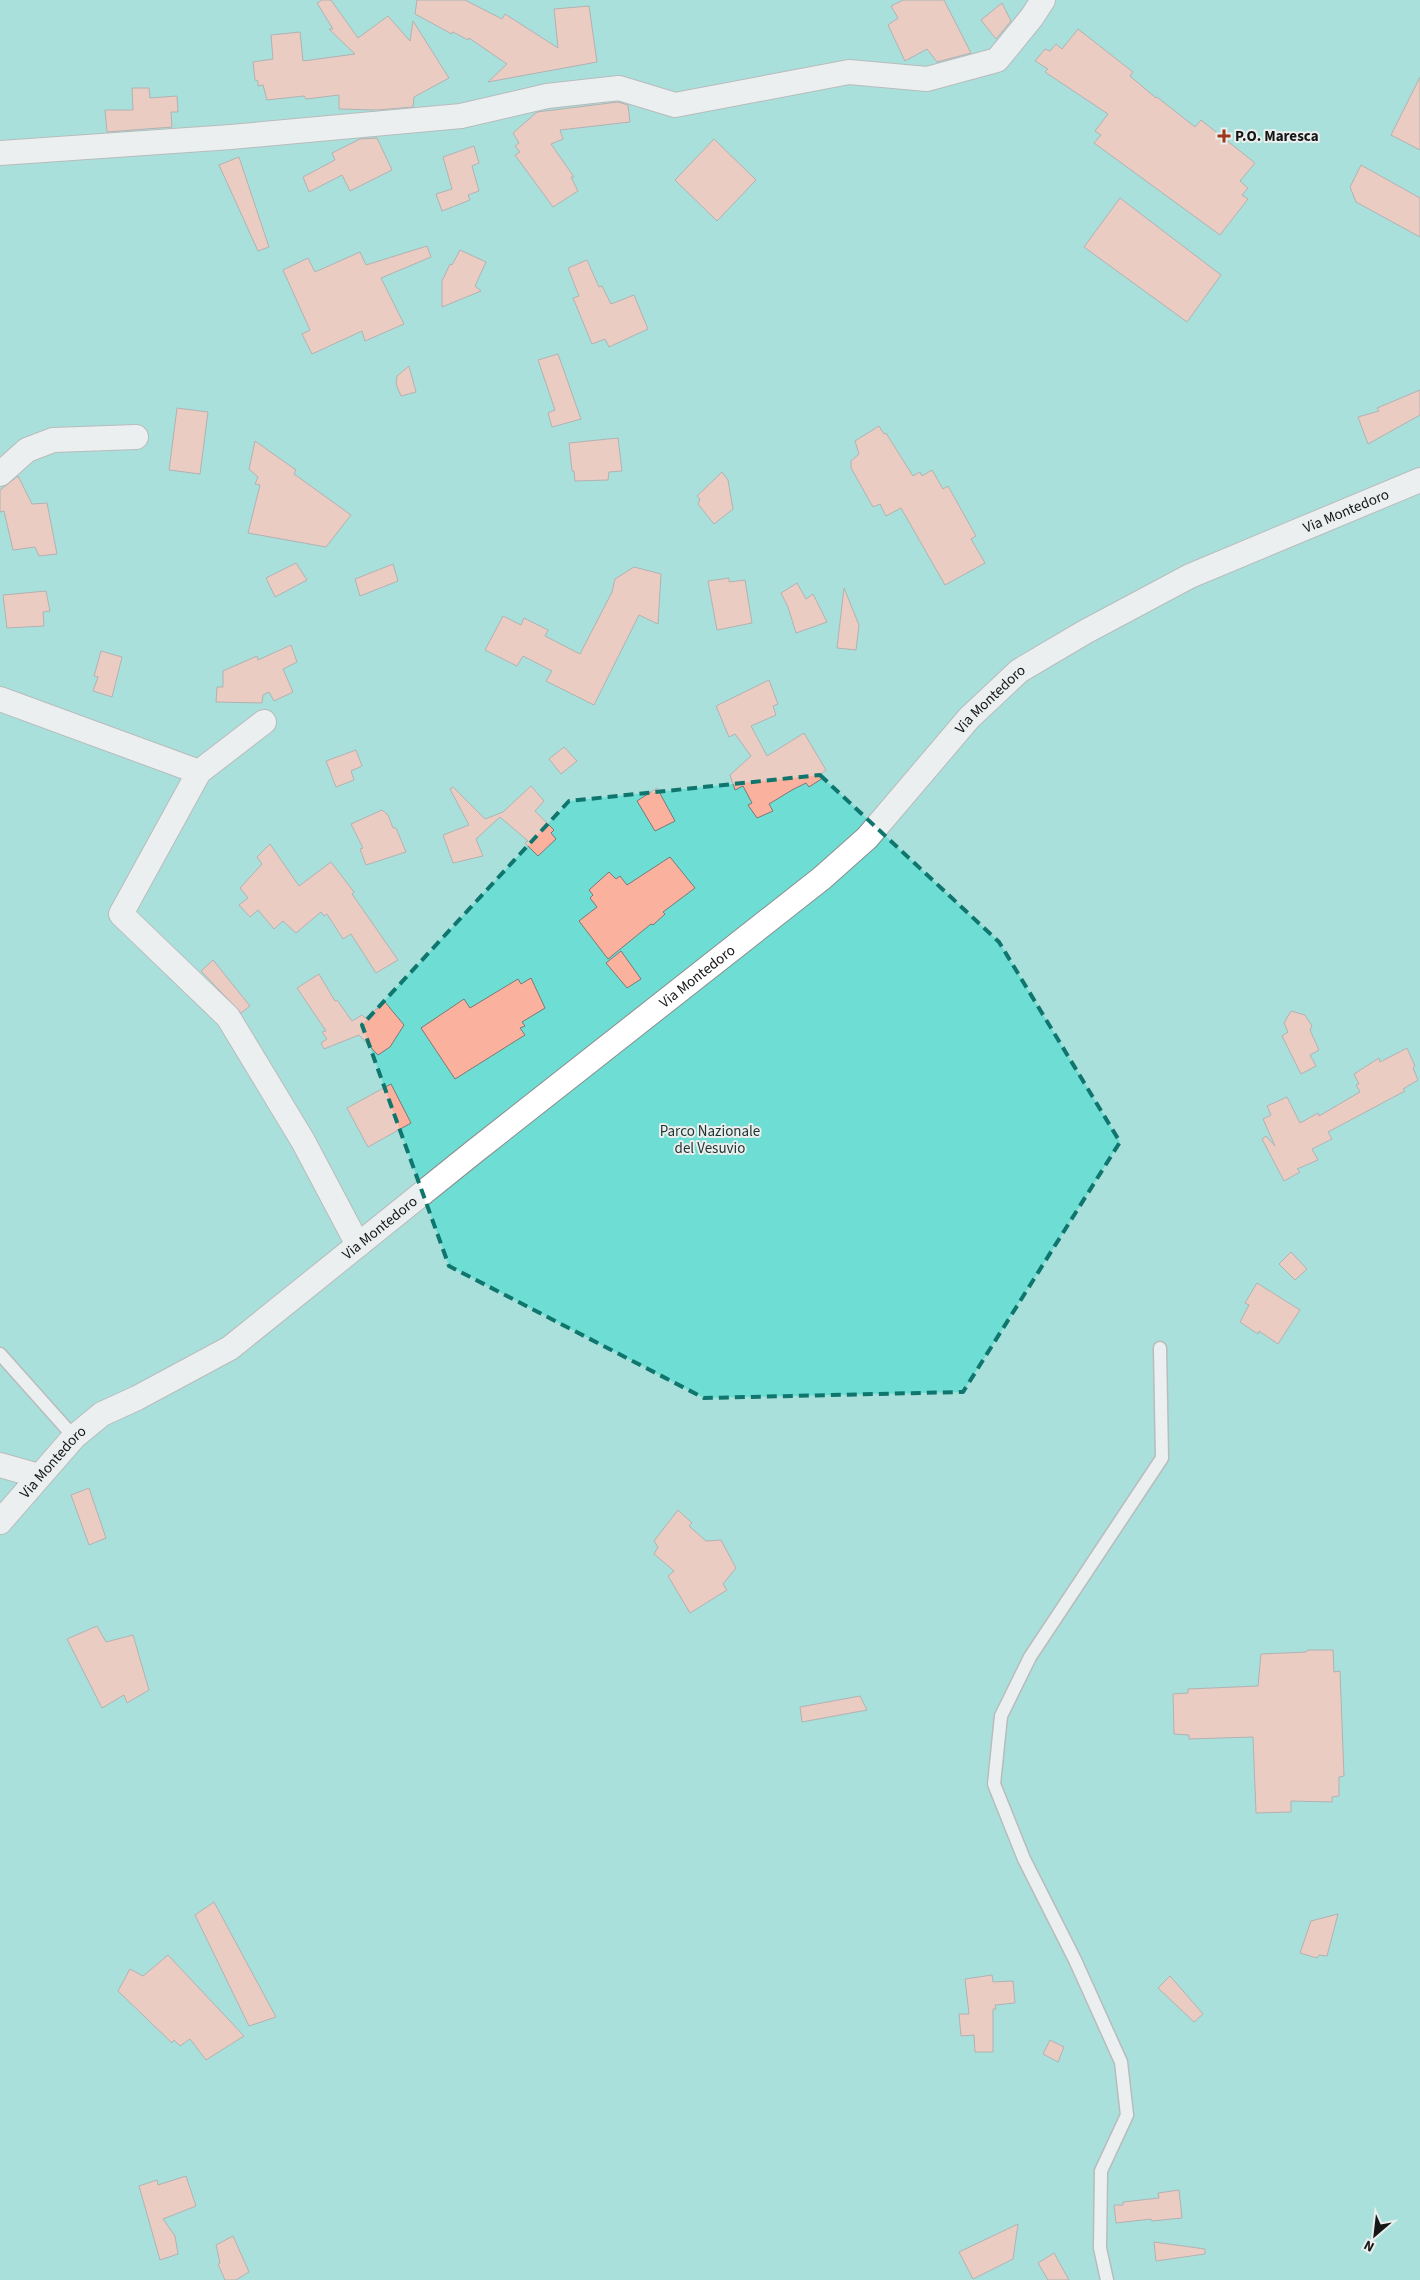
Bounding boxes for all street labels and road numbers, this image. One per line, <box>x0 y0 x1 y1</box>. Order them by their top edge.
street label: Via Montedoro <box>1300 484 1392 538</box>
street label: Via Montedoro <box>950 659 1029 738</box>
street label: Via Montedoro <box>655 940 739 1013</box>
street label: Via Montedoro <box>337 1191 422 1264</box>
street label: Via Montedoro <box>15 1421 91 1503</box>

